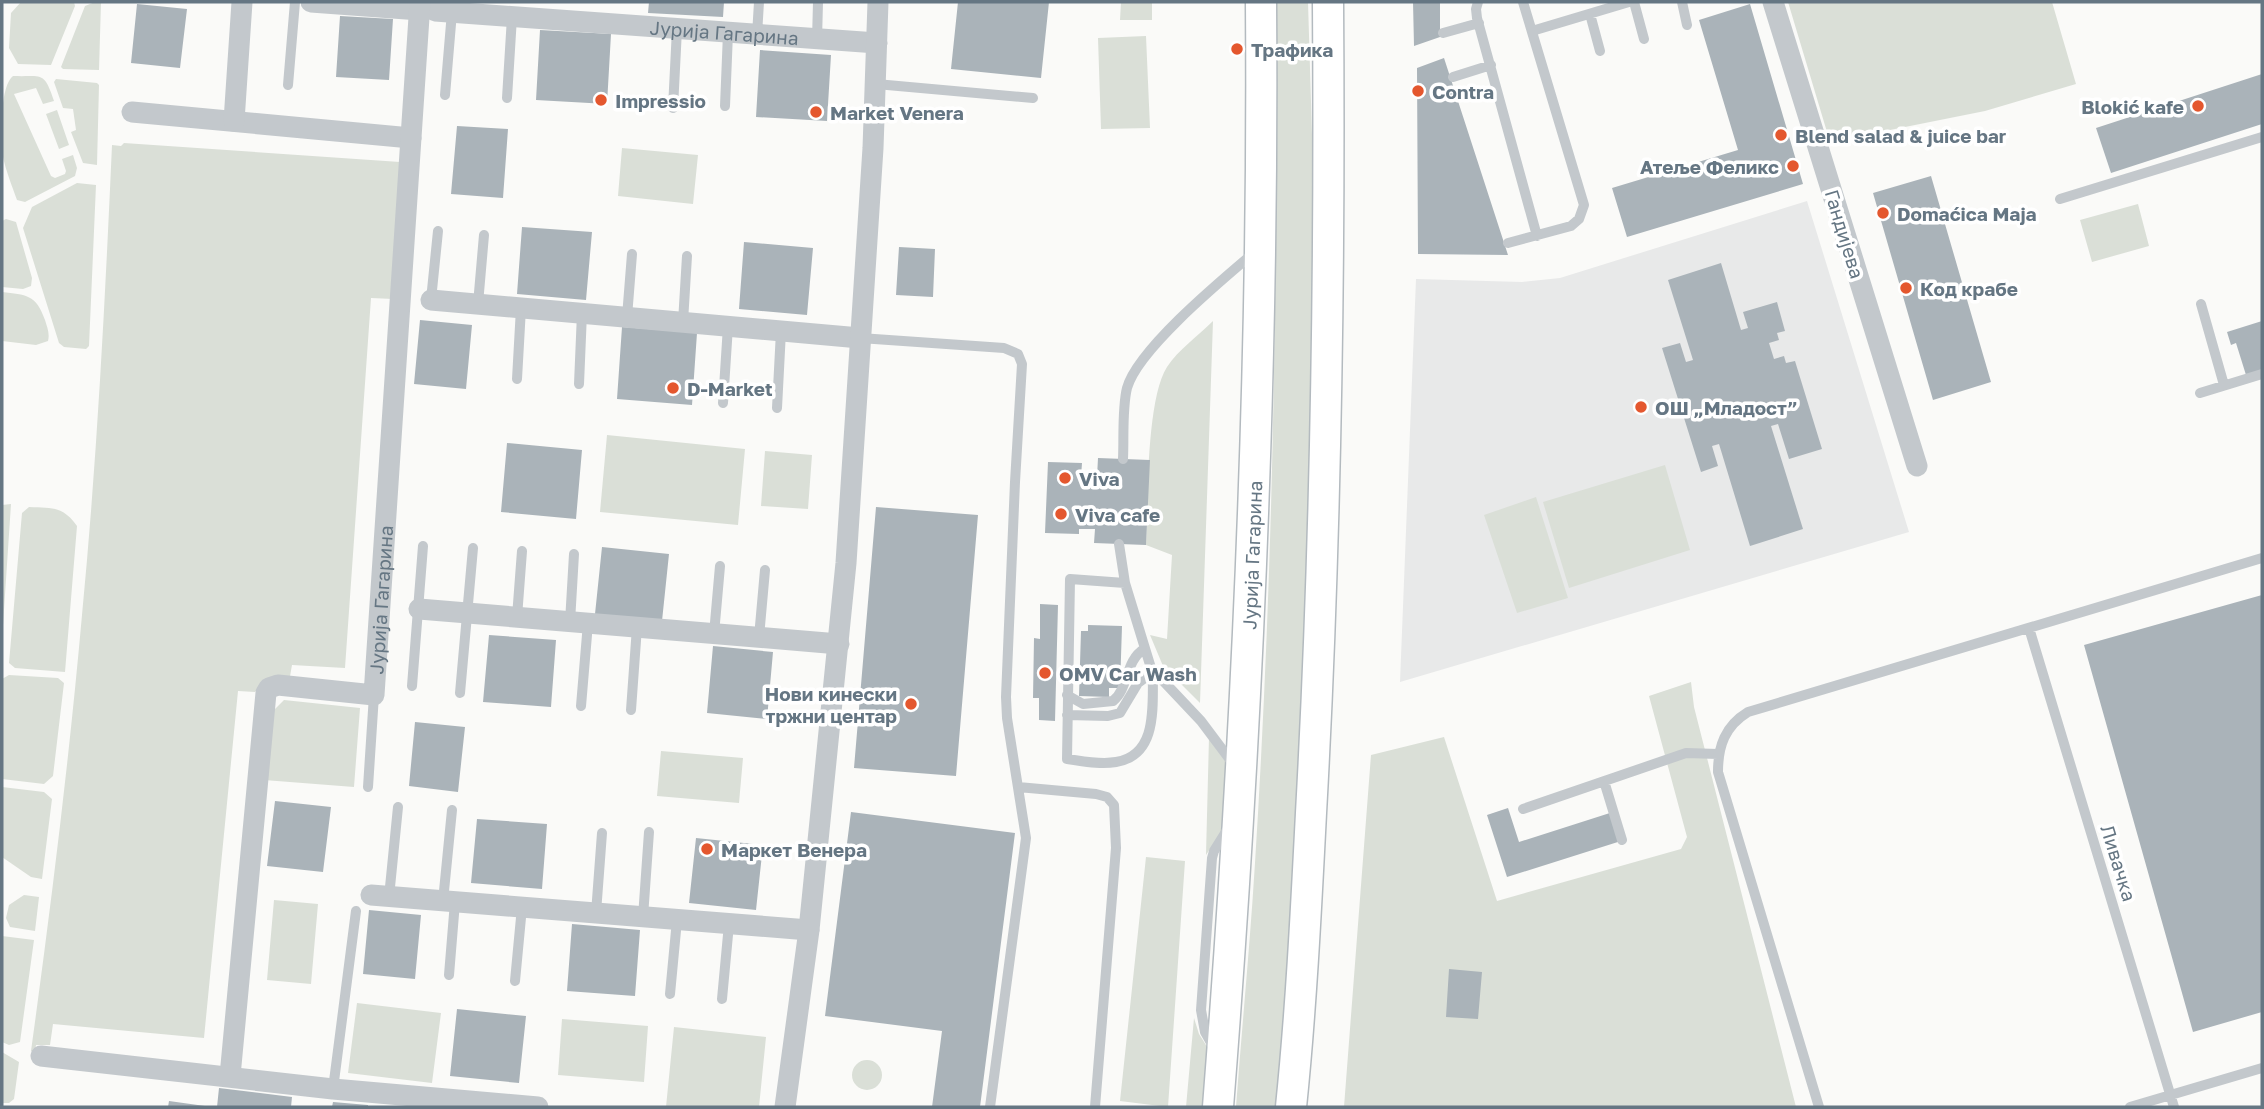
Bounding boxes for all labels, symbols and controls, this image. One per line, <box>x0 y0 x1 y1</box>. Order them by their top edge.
street label: Јурија Гагарина <box>649 15 800 49</box>
place label: Трафика <box>1251 38 1333 61</box>
marker: Трафика <box>1229 41 1245 57</box>
place label: Contra <box>1432 80 1494 103</box>
marker: Contra <box>1410 83 1426 99</box>
place label: Impressio <box>615 89 706 112</box>
marker: Impressio <box>593 92 609 108</box>
place label: Blokić kafe <box>2081 95 2184 118</box>
marker: Blokić kafe <box>2190 98 2206 114</box>
place label: Market Venera <box>830 101 964 124</box>
marker: Market Venera <box>808 104 824 120</box>
place label: Blend salad & juice bar <box>1795 124 2007 147</box>
marker: Blend salad & juice bar <box>1773 127 1789 143</box>
place label: Атеље Феликс <box>1640 155 1779 178</box>
marker: Атеље Феликс <box>1785 158 1801 174</box>
street label: Гандијева <box>1821 187 1869 281</box>
place label: Domaćica Maja <box>1897 202 2037 225</box>
marker: Domaćica Maja <box>1875 205 1891 221</box>
place label: Код крабе <box>1920 277 2018 300</box>
marker: Код крабе <box>1898 280 1914 296</box>
place label: D-Market <box>687 377 773 400</box>
marker: D-Market <box>665 380 681 396</box>
place label: ОШ „Младост” <box>1655 396 1798 419</box>
marker: ОШ „Младост” <box>1633 399 1649 415</box>
place label: Viva <box>1079 467 1119 490</box>
marker: Viva <box>1057 470 1073 486</box>
street label: Јурија Гагарина <box>1237 480 1266 630</box>
place label: Viva cafe <box>1075 503 1160 526</box>
marker: Viva cafe <box>1053 506 1069 522</box>
street label: Јурија Гагарина <box>364 524 397 675</box>
place label: OMV Car Wash <box>1059 662 1197 685</box>
marker: OMV Car Wash <box>1037 665 1053 681</box>
place label: Нови кинески тржни центар <box>765 682 897 727</box>
marker: Нови кинески тржни центар <box>903 696 919 712</box>
street label: Ливачка <box>2097 822 2141 904</box>
place label: Маркет Венера <box>721 838 867 861</box>
marker: Маркет Венера <box>699 841 715 857</box>

